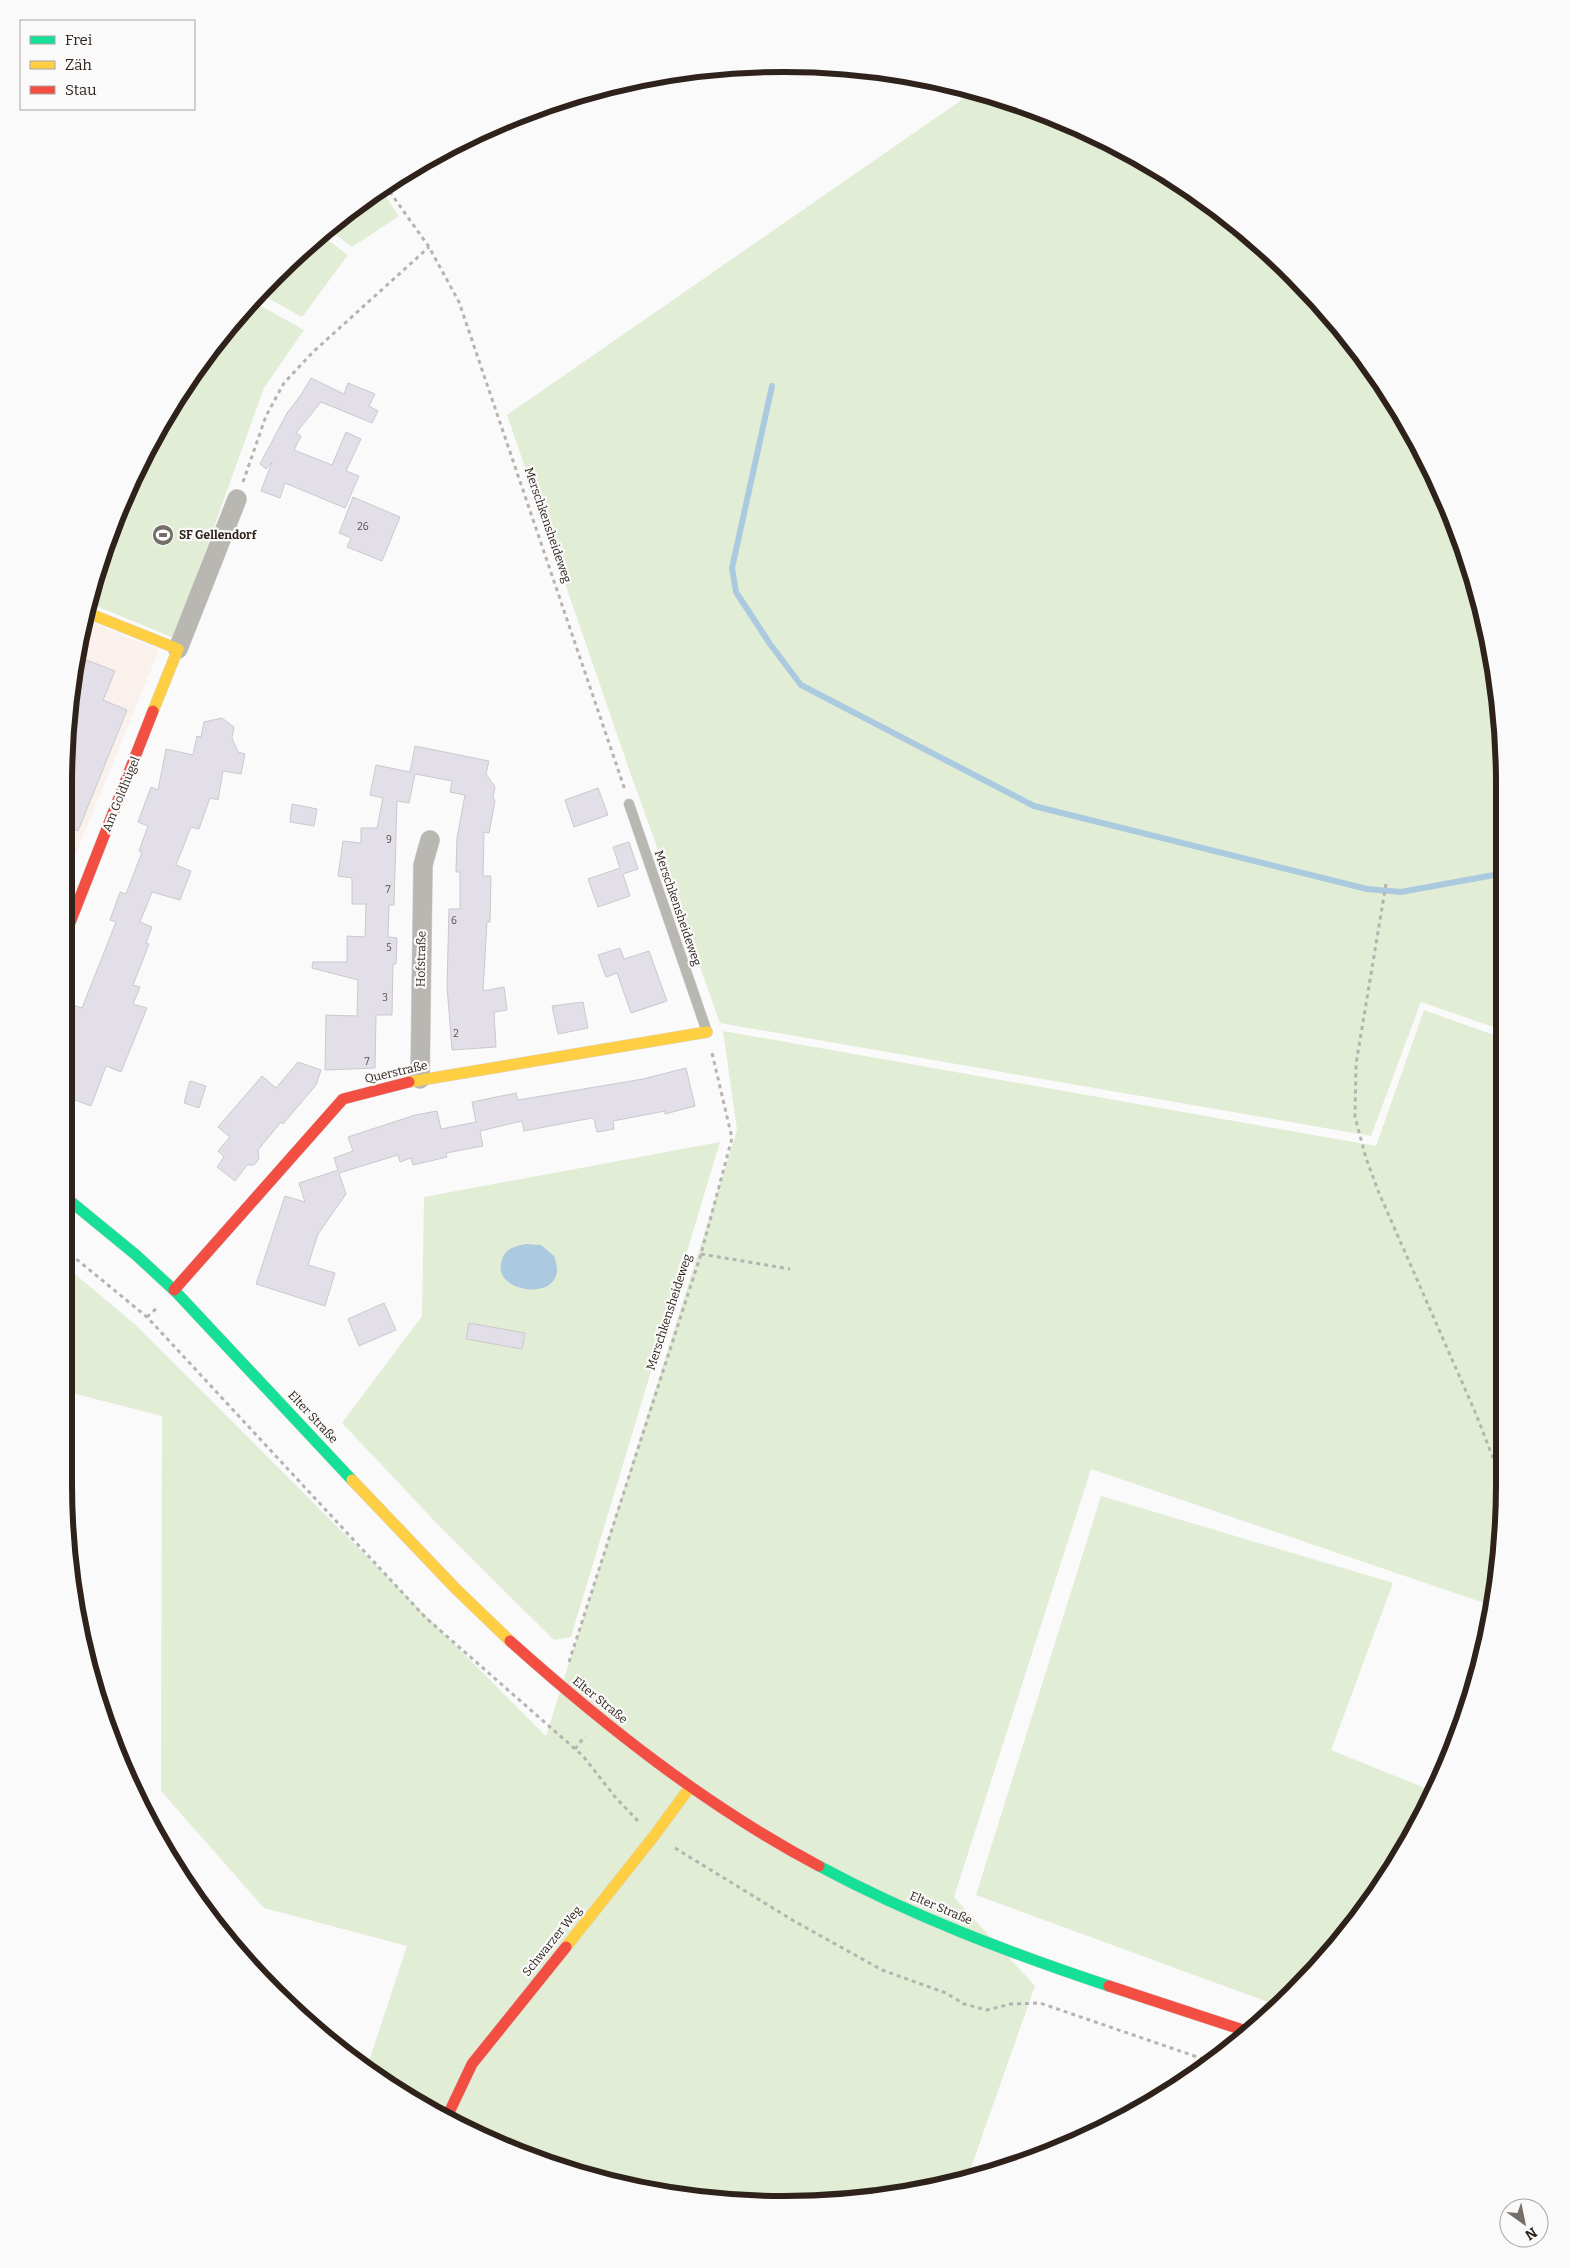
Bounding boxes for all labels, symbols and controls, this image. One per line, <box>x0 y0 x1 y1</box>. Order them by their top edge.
legend <box>20 20 195 110</box>
text: Frei <box>65 31 93 49</box>
text: Zäh <box>65 56 92 74</box>
text: Stau <box>65 81 97 99</box>
street label: Merschkensheideweg <box>522 465 574 585</box>
house number: 26 <box>357 521 369 533</box>
sports icon: SF Gellendorf <box>151 523 175 547</box>
place label: SF Gellendorf <box>179 528 258 542</box>
street label: Am Goldhügel <box>100 754 143 834</box>
house number: 9 <box>386 834 392 846</box>
street label: Merschkensheideweg <box>652 848 704 968</box>
house number: 7 <box>385 884 391 896</box>
house number: 6 <box>451 915 457 927</box>
street label: Hofstraße <box>414 931 428 987</box>
house number: 5 <box>386 942 392 954</box>
house number: 3 <box>382 992 388 1004</box>
house number: 2 <box>453 1028 459 1040</box>
house number: 7 <box>364 1056 370 1068</box>
street label: Querstraße <box>363 1058 429 1086</box>
street label: Merschkensheideweg <box>644 1252 694 1372</box>
street label: Elter Straße <box>285 1388 341 1446</box>
street label: Elter Straße <box>570 1674 630 1726</box>
street label: Elter Straße <box>908 1889 974 1927</box>
street label: Schwarzer Weg <box>519 1903 585 1979</box>
north arrow <box>1499 2198 1549 2248</box>
text: N <box>1521 2223 1540 2244</box>

